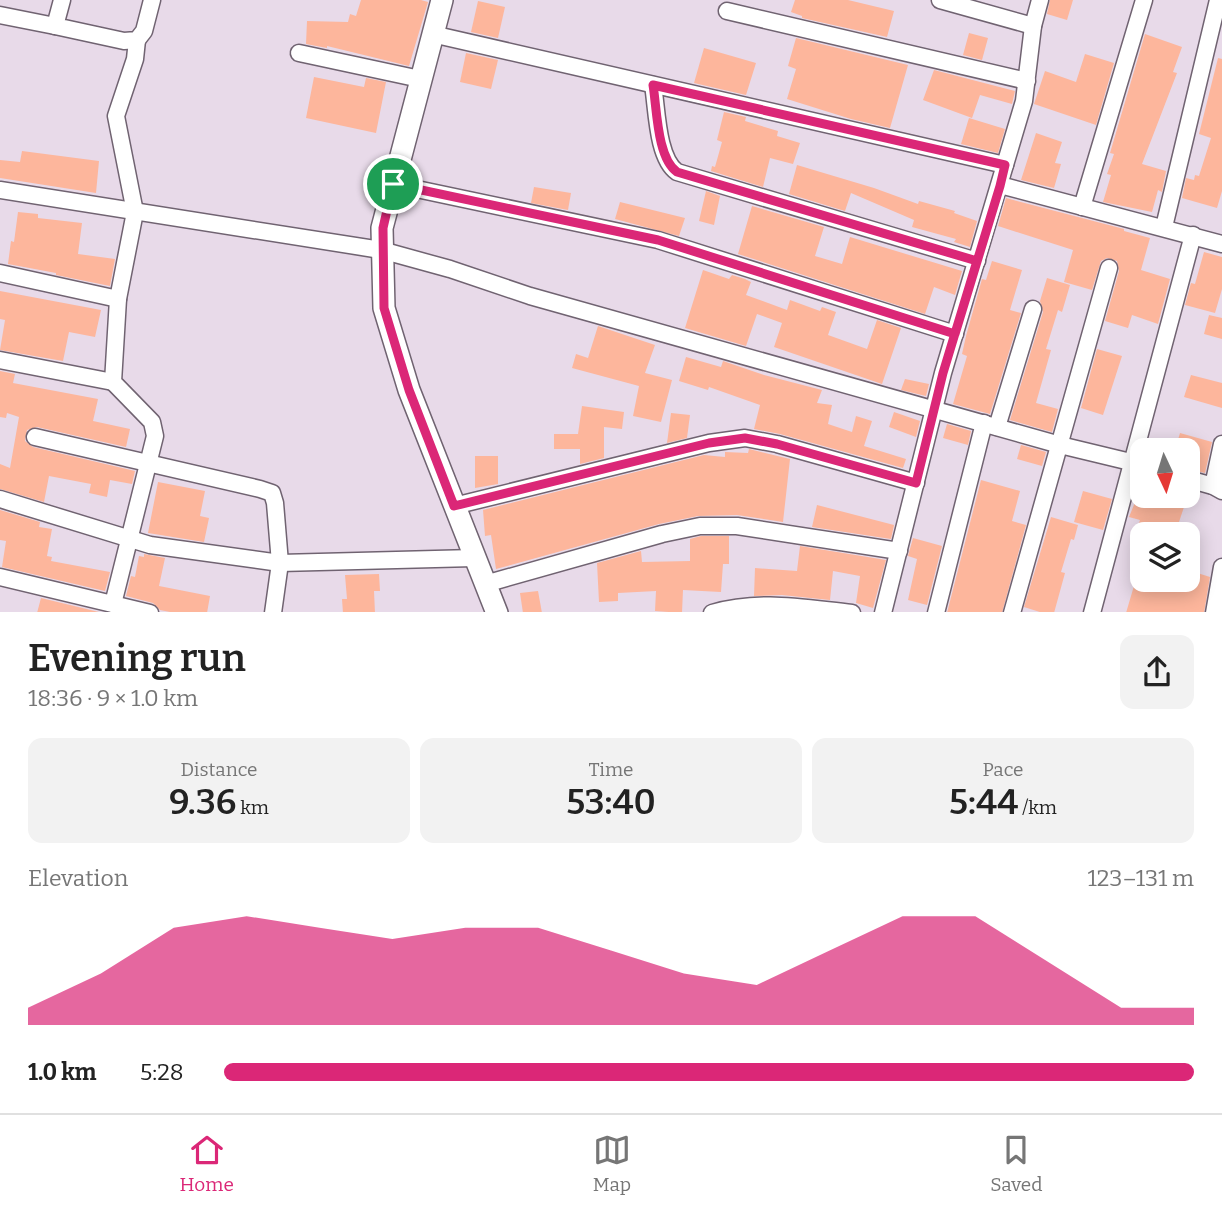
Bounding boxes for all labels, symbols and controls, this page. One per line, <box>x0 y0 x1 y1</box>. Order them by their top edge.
pin <box>363 154 423 214</box>
icon: arrive <box>374 165 412 203</box>
north arrow <box>1130 438 1200 508</box>
map controls <box>1130 438 1200 592</box>
button: layers <box>1130 522 1200 592</box>
text: Evening run <box>28 635 246 681</box>
button: share <box>1120 635 1194 709</box>
text: 18:36 · 9 × 1.0 km <box>28 684 198 712</box>
text: Distance <box>181 758 257 781</box>
text: Time <box>589 758 633 781</box>
text: Pace <box>982 758 1024 781</box>
text: 9.36 <box>169 781 237 823</box>
text: 53:40 <box>566 781 656 823</box>
text: 5:44 <box>949 781 1018 823</box>
text: km <box>237 796 269 819</box>
text: /km <box>1018 796 1057 819</box>
text: Elevation <box>28 864 128 892</box>
text: 123–131 m <box>1087 864 1194 892</box>
text: 1.0 km <box>28 1058 97 1086</box>
text: 5:28 <box>140 1058 183 1086</box>
tab: Home <box>180 1131 234 1196</box>
tab: Map <box>593 1131 631 1196</box>
tab: Saved <box>990 1131 1042 1196</box>

